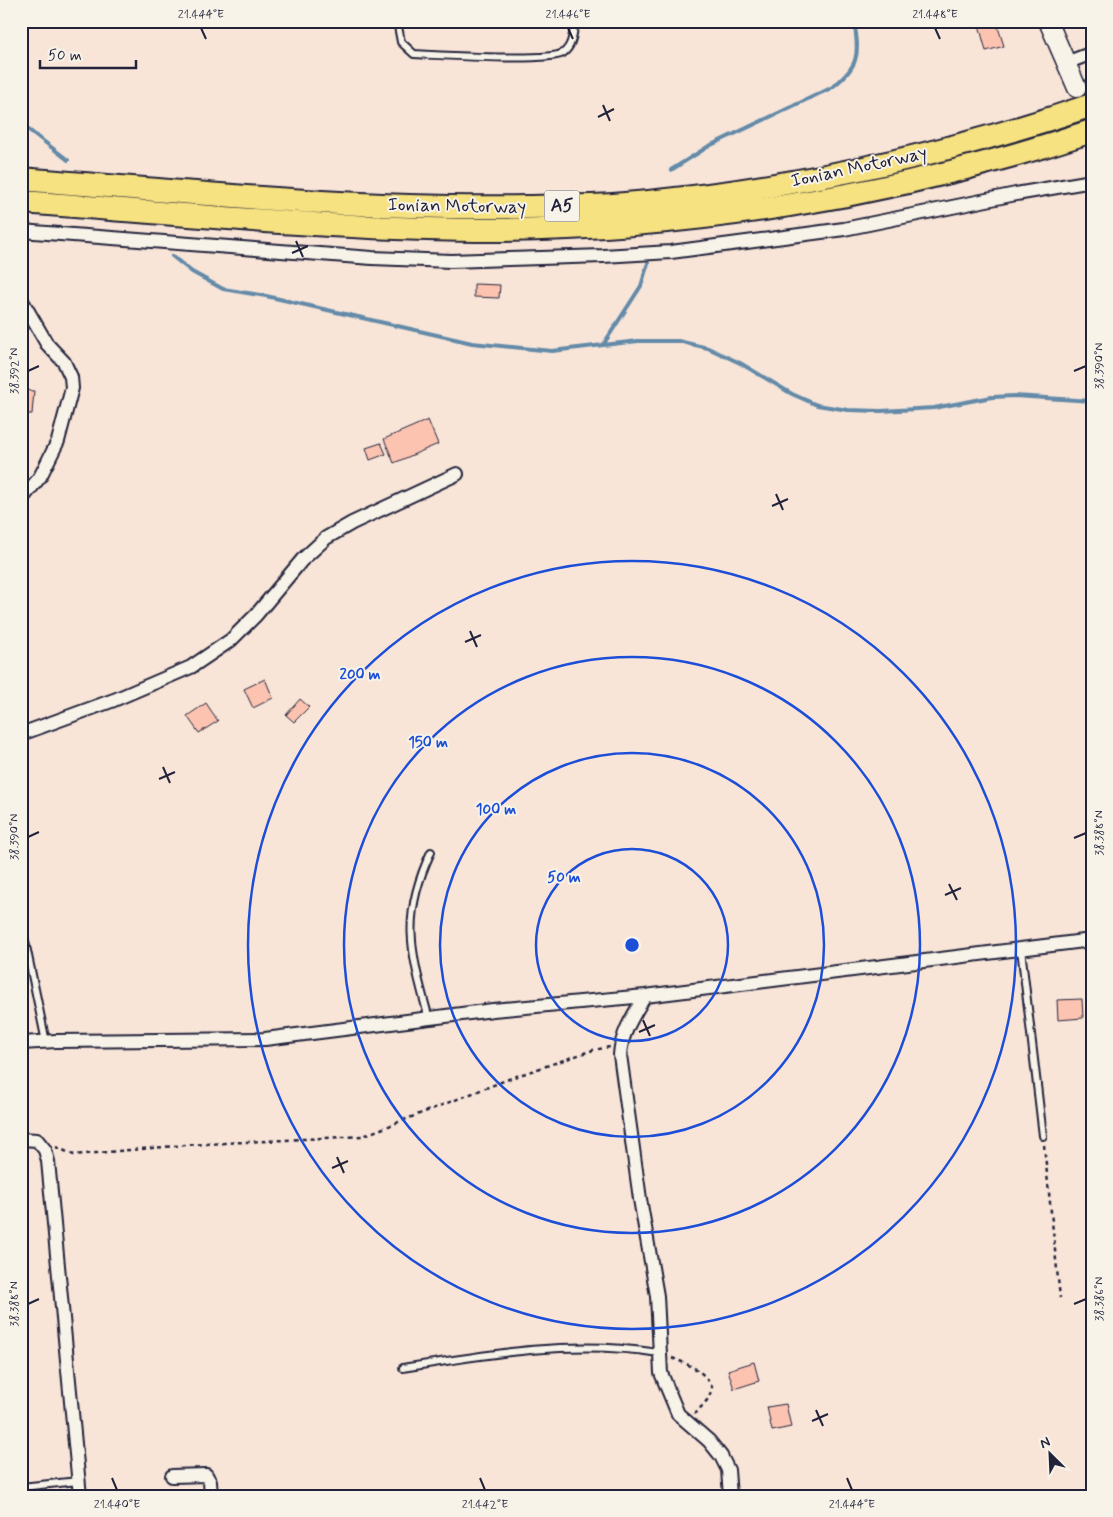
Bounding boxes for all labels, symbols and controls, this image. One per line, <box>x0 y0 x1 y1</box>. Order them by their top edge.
text: 21.444°E <box>178 7 224 23</box>
text: 21.446°E <box>546 7 590 23</box>
text: 21.448°E <box>912 7 958 23</box>
scale bar <box>40 38 136 70</box>
text: 50 m <box>48 46 82 66</box>
street label: Ionian Motorway <box>789 140 929 195</box>
road number: Α5 <box>544 190 580 222</box>
street label: Ionian Motorway <box>388 192 526 221</box>
text: 38.390°N <box>1092 343 1108 389</box>
text: 38.392°N <box>7 348 23 394</box>
text: 200 m <box>340 665 381 685</box>
text: 150 m <box>408 733 448 753</box>
text: 100 m <box>476 800 516 820</box>
text: 38.388°N <box>1092 810 1108 856</box>
text: 38.390°N <box>7 814 23 860</box>
text: 50 m <box>547 868 581 888</box>
centre of rings <box>623 936 641 954</box>
text: 38.386°N <box>1092 1277 1108 1321</box>
text: 38.388°N <box>7 1281 23 1327</box>
north arrow <box>1026 1430 1076 1480</box>
text: N <box>1037 1433 1053 1453</box>
text: 21.440°E <box>94 1497 140 1513</box>
text: 21.442°E <box>462 1497 508 1513</box>
text: 21.444°E <box>829 1497 875 1513</box>

